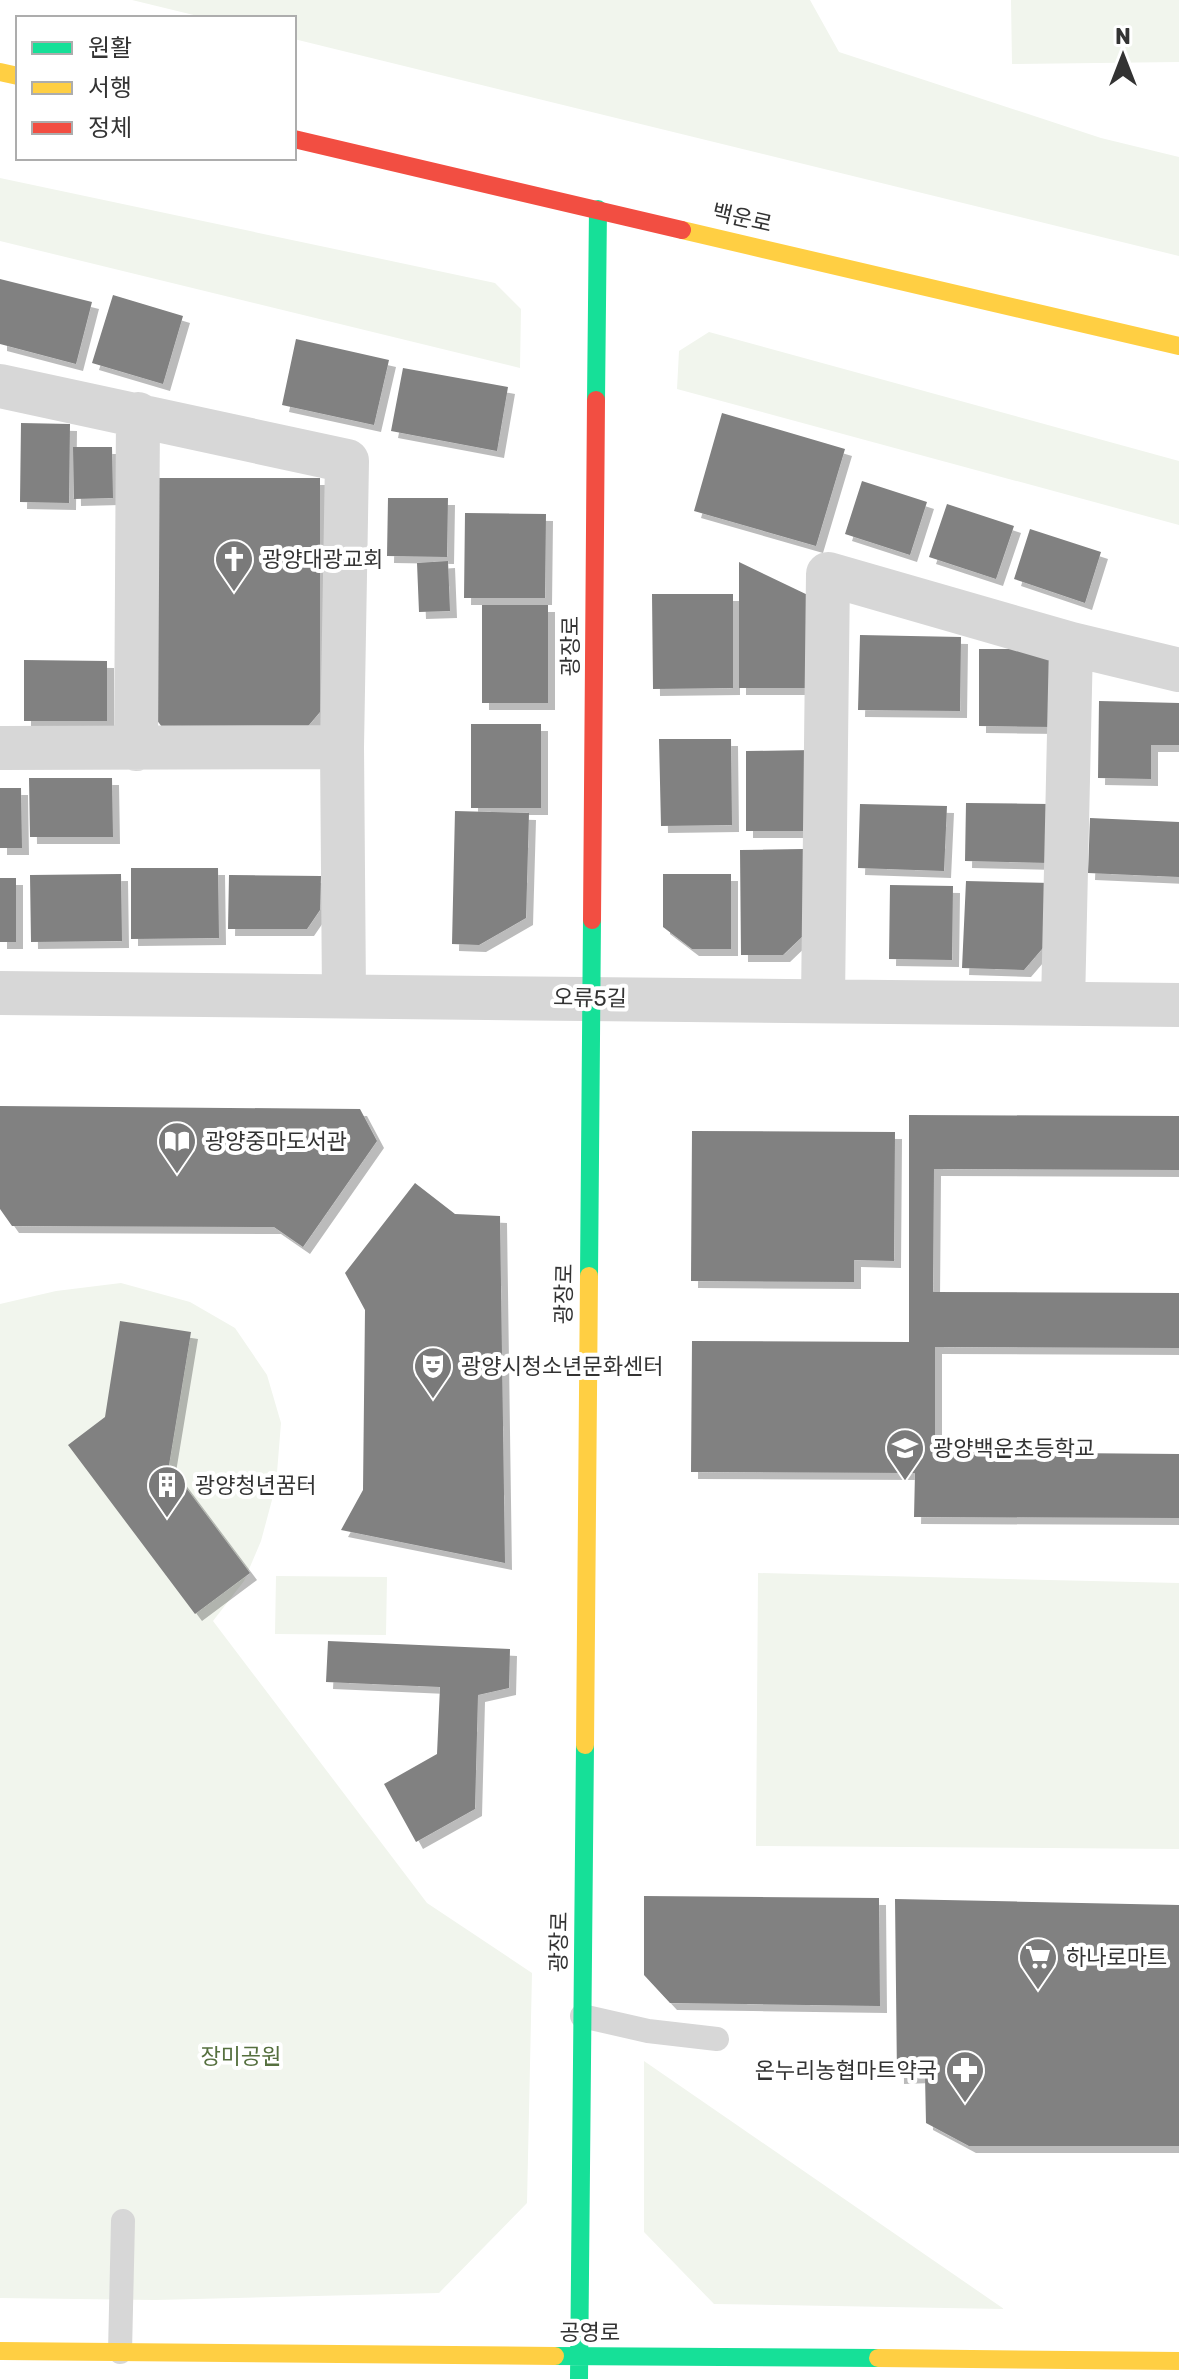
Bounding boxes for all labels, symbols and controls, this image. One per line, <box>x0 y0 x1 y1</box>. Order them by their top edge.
legend <box>16 16 296 160</box>
north arrow <box>1083 16 1163 96</box>
text: N <box>1115 23 1131 50</box>
text: 원활 <box>88 34 132 62</box>
text: 서행 <box>88 74 132 102</box>
text: 정체 <box>88 114 132 142</box>
street label: 백운로 <box>709 198 775 238</box>
church icon: 광양대광교회 <box>213 538 255 593</box>
place label: 광양대광교회 <box>262 546 383 573</box>
street label: 광장로 <box>557 616 584 676</box>
street label: 오류5길 <box>553 984 627 1012</box>
library icon: 광양중마도서관 <box>156 1120 198 1175</box>
place label: 광양중마도서관 <box>205 1128 347 1155</box>
street label: 광장로 <box>550 1263 578 1325</box>
theatre icon: 광양시청소년문화센터 <box>412 1345 454 1400</box>
place label: 광양시청소년문화센터 <box>461 1353 663 1380</box>
school or university icon: 광양백운초등학교 <box>884 1427 926 1482</box>
place label: 광양백운초등학교 <box>933 1435 1095 1462</box>
building icon: 광양청년꿈터 <box>146 1464 188 1519</box>
place label: 광양청년꿈터 <box>195 1472 316 1499</box>
street label: 광장로 <box>545 1911 573 1973</box>
supermarket icon: 하나로마트 <box>1017 1936 1059 1991</box>
place label: 하나로마트 <box>1066 1944 1167 1971</box>
park label: 장미공원 <box>201 2043 281 2070</box>
pharmacy icon: 온누리농협마트약국 <box>944 2049 986 2104</box>
place label: 온누리농협마트약국 <box>755 2057 937 2084</box>
street label: 공영로 <box>560 2319 620 2346</box>

